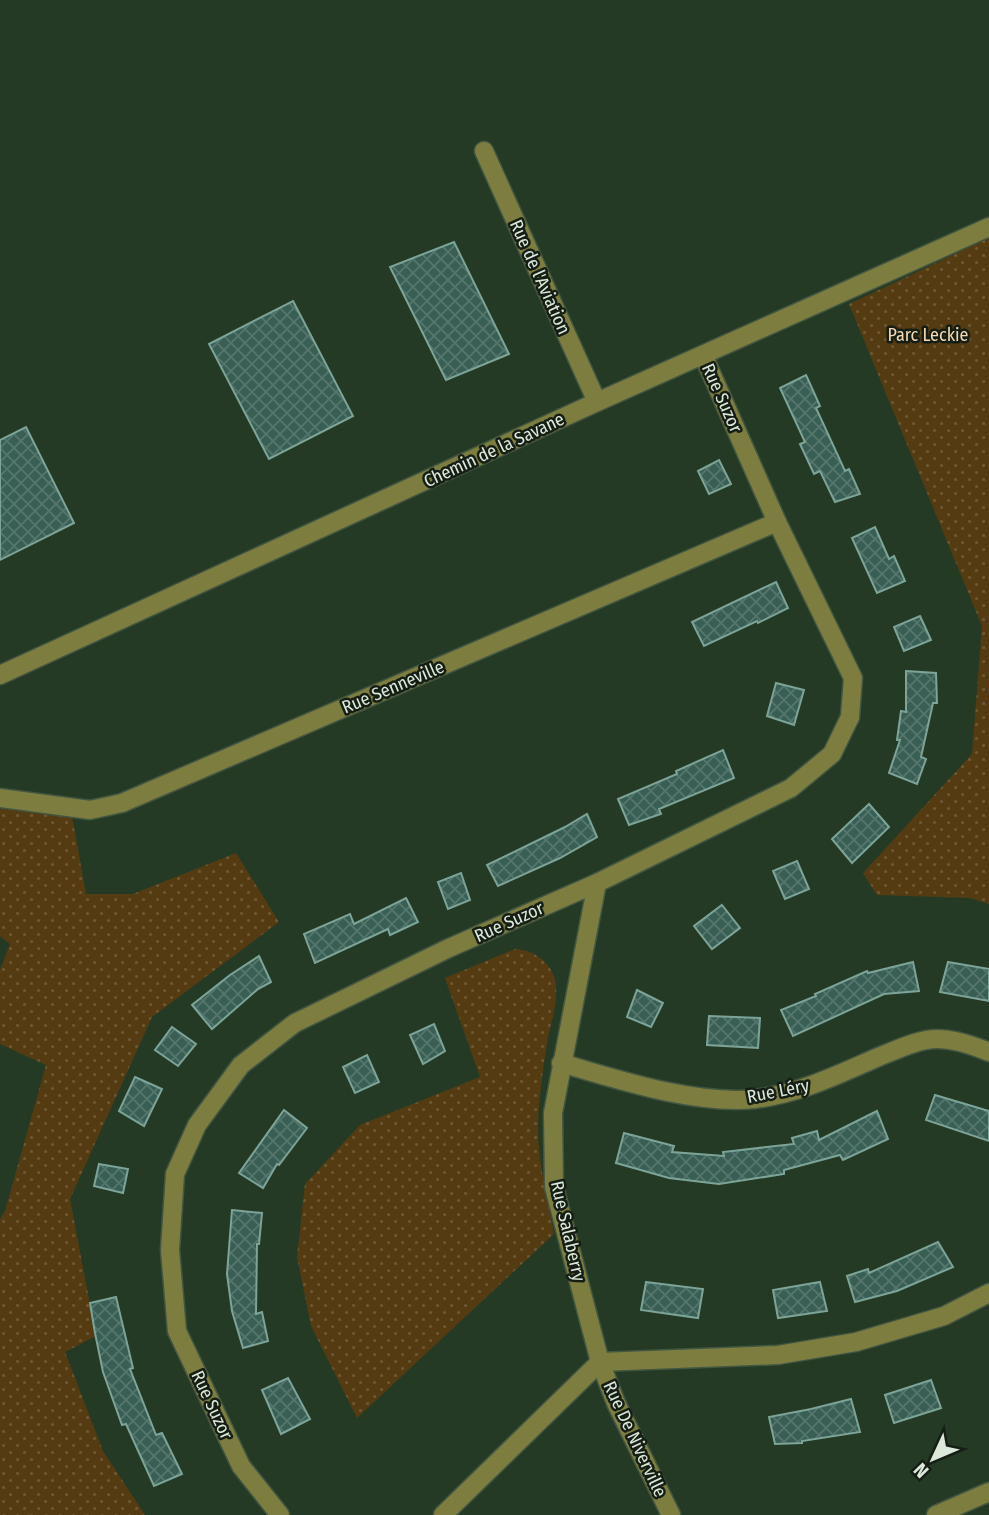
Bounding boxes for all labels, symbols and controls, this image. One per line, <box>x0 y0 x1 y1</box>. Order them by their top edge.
street label: Rue de l'Aviation <box>505 216 575 338</box>
park label: Parc Leckie <box>888 324 969 346</box>
street label: Rue Suzor <box>697 360 747 437</box>
street label: Chemin de la Savane <box>420 408 568 492</box>
street label: Rue Senneville <box>339 656 447 718</box>
street label: Rue Suzor <box>471 897 548 947</box>
street label: Rue Léry <box>745 1074 811 1108</box>
street label: Rue Salaberry <box>546 1179 590 1283</box>
street label: Rue Suzor <box>187 1367 238 1444</box>
street label: Rue De Niverville <box>599 1378 672 1501</box>
north arrow <box>898 1424 968 1494</box>
text: N <box>909 1458 933 1483</box>

